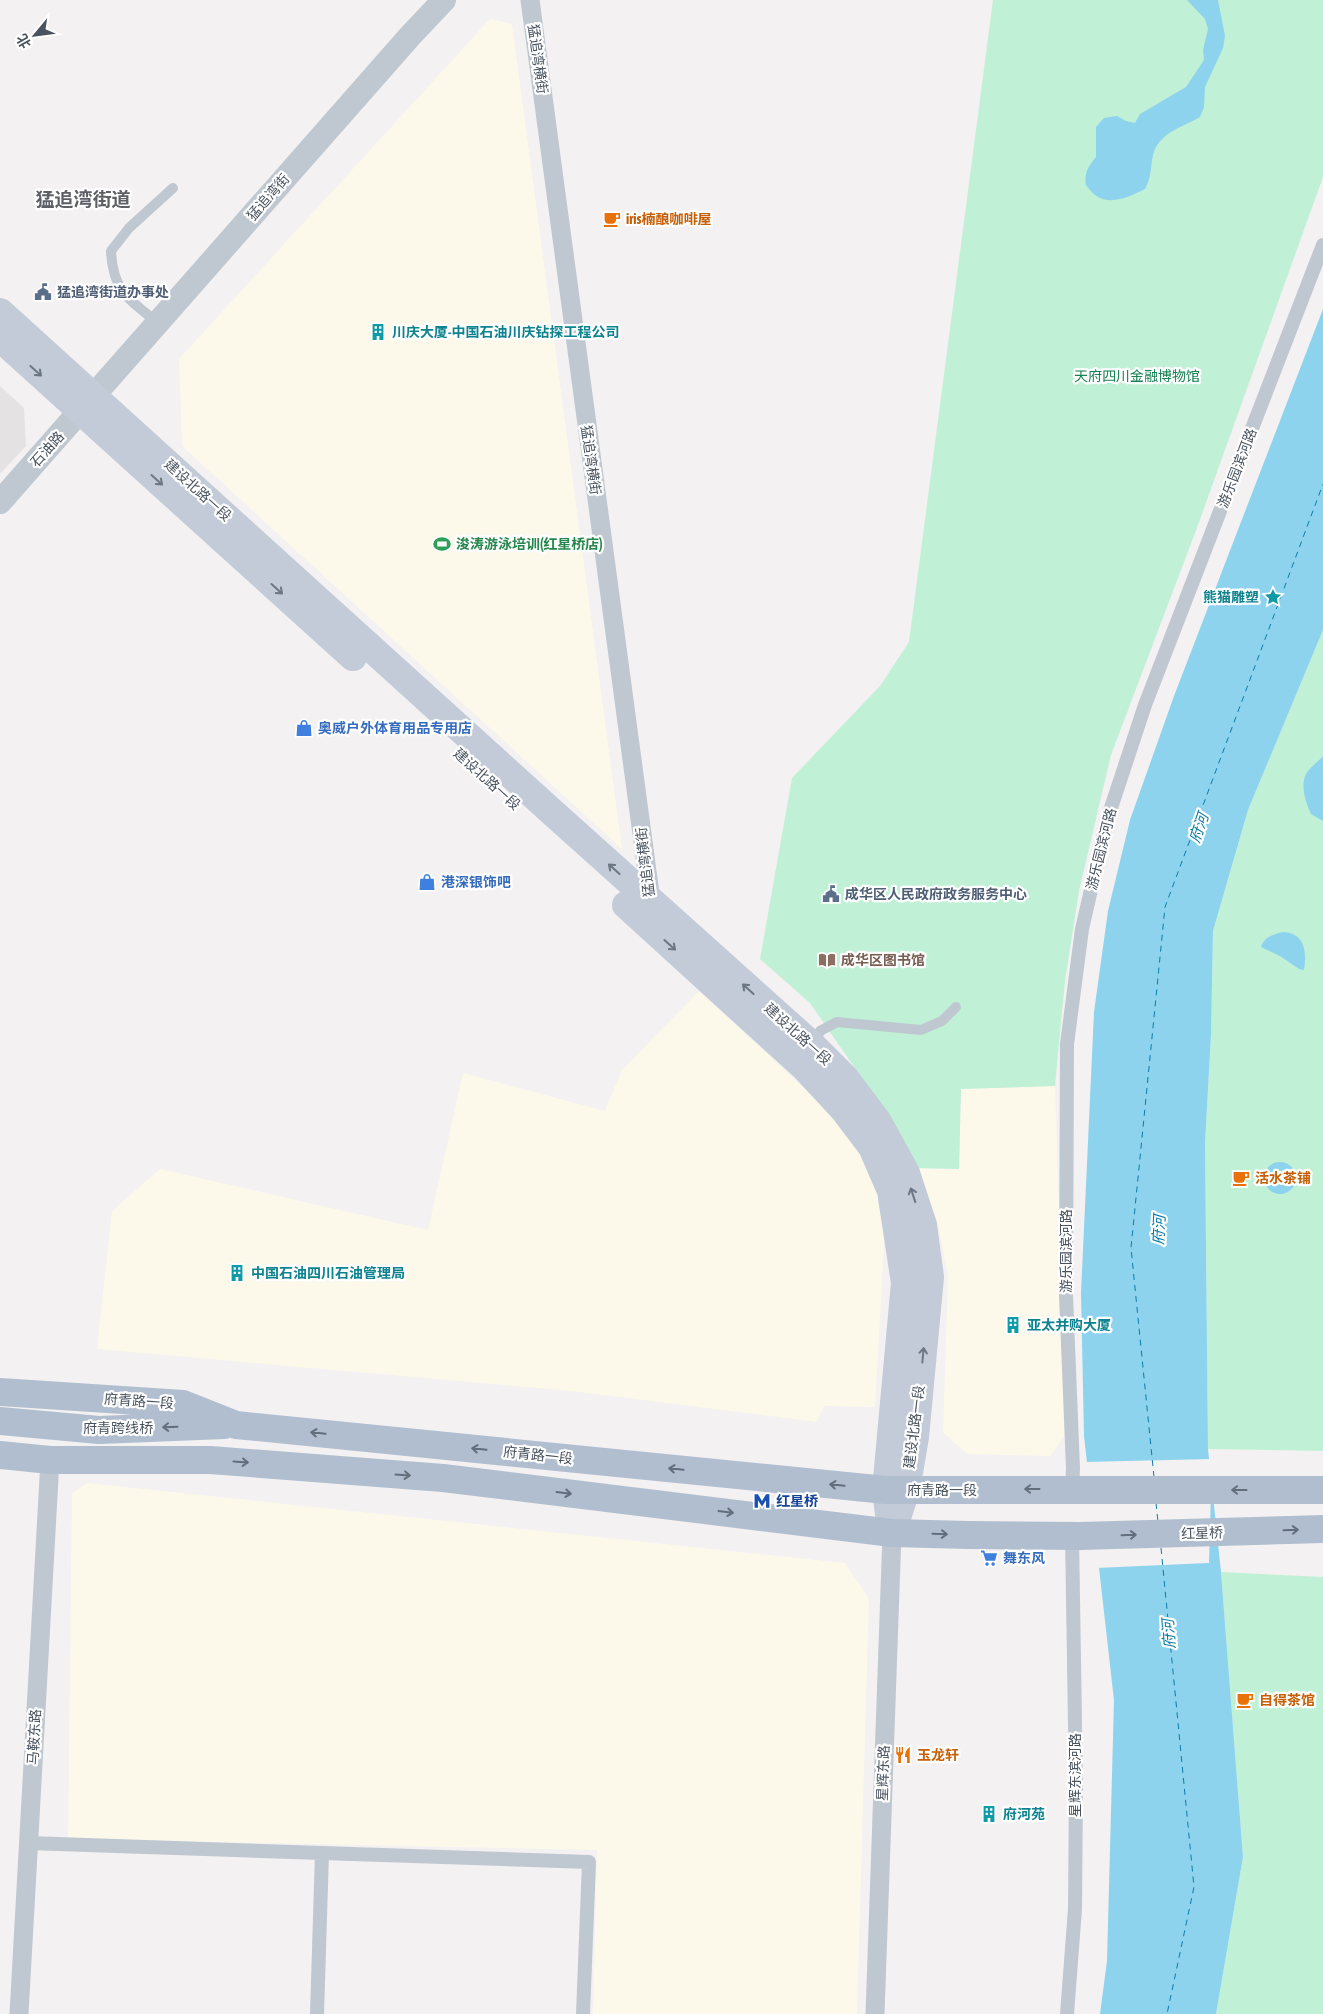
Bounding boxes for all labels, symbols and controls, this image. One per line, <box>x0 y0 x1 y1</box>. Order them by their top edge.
north arrow <box>10 10 60 60</box>
street label: 猛追湾横街 <box>525 23 551 95</box>
text: 北 <box>13 31 34 51</box>
street label: 猛追湾街 <box>244 171 292 223</box>
district label: 猛追湾街道 <box>35 188 131 210</box>
cafe icon: iris楠酿咖啡屋 <box>602 209 622 229</box>
place label: iris楠酿咖啡屋 <box>626 211 712 227</box>
public building icon: 猛追湾街道办事处 <box>33 282 53 302</box>
place label: 猛追湾街道办事处 <box>57 284 169 300</box>
building icon: 川庆大厦-中国石油川庆钻探工程公司 <box>368 322 388 342</box>
place label: 川庆大厦-中国石油川庆钻探工程公司 <box>392 324 620 340</box>
one-way arrow <box>30 365 43 377</box>
park label: 天府四川金融博物馆 <box>1074 368 1200 384</box>
street label: 猛追湾横街 <box>578 424 604 496</box>
street label: 游乐园滨河路 <box>1214 426 1260 510</box>
street label: 石油路 <box>27 428 67 470</box>
street label: 建设北路一段 <box>161 456 235 524</box>
one-way arrow <box>151 474 164 486</box>
sports icon: 浚涛游泳培训(红星桥店) <box>432 534 452 554</box>
place label: 浚涛游泳培训(红星桥店) <box>456 536 603 552</box>
one-way arrow <box>271 583 284 595</box>
place icon: 熊猫雕塑 <box>1263 587 1283 607</box>
place label: 熊猫雕塑 <box>1203 589 1259 605</box>
shop icon: 奥威户外体育用品专用店 <box>294 718 314 738</box>
place label: 奥威户外体育用品专用店 <box>318 720 472 736</box>
street label: 建设北路一段 <box>450 745 524 813</box>
street label: 游乐园滨河路 <box>1083 806 1119 892</box>
water label: 府河 <box>1186 808 1212 845</box>
street label: 猛追湾横街 <box>633 826 657 898</box>
one-way arrow <box>608 863 621 874</box>
shop icon: 港深银饰吧 <box>417 872 437 892</box>
place label: 港深银饰吧 <box>441 874 511 890</box>
public building icon: 成华区人民政府政务服务中心 <box>821 884 841 904</box>
place label: 成华区人民政府政务服务中心 <box>845 886 1027 902</box>
one-way arrow <box>664 939 677 951</box>
library icon: 成华区图书馆 <box>817 950 837 970</box>
place label: 成华区图书馆 <box>841 952 925 968</box>
one-way arrow <box>742 983 755 995</box>
street label: 建设北路一段 <box>761 1000 835 1068</box>
cafe icon: 活水茶铺 <box>1231 1168 1251 1188</box>
place label: 活水茶铺 <box>1255 1170 1311 1186</box>
one-way arrow <box>907 1187 917 1203</box>
street label: 游乐园滨河路 <box>1058 1209 1074 1293</box>
water label: 府河 <box>1149 1212 1168 1245</box>
building icon: 中国石油四川石油管理局 <box>227 1263 247 1283</box>
place label: 中国石油四川石油管理局 <box>251 1265 405 1281</box>
building icon: 亚太并购大厦 <box>1003 1315 1023 1335</box>
place label: 亚太并购大厦 <box>1027 1317 1111 1333</box>
one-way arrow <box>918 1347 927 1363</box>
street label: 建设北路一段 <box>901 1384 927 1470</box>
street label: 府青路一段 <box>104 1391 174 1411</box>
street label: 府青跨线桥 <box>83 1420 153 1436</box>
one-way arrow <box>162 1423 178 1432</box>
one-way arrow <box>310 1428 326 1438</box>
street label: 府青路一段 <box>502 1443 574 1467</box>
one-way arrow <box>472 1444 488 1454</box>
one-way arrow <box>233 1457 249 1467</box>
one-way arrow <box>668 1464 684 1473</box>
one-way arrow <box>395 1470 411 1480</box>
one-way arrow <box>830 1480 846 1490</box>
street label: 府青路一段 <box>907 1482 977 1498</box>
one-way arrow <box>1024 1484 1040 1494</box>
one-way arrow <box>1232 1485 1248 1494</box>
one-way arrow <box>556 1488 572 1498</box>
metro station icon: 红星桥 <box>752 1491 772 1511</box>
place label: 红星桥 <box>776 1493 818 1509</box>
one-way arrow <box>717 1507 733 1517</box>
street label: 红星桥 <box>1181 1524 1223 1542</box>
one-way arrow <box>1282 1525 1299 1535</box>
one-way arrow <box>932 1530 948 1539</box>
one-way arrow <box>1121 1530 1137 1539</box>
supermarket icon: 舞东风 <box>979 1548 999 1568</box>
place label: 舞东风 <box>1003 1550 1045 1566</box>
water label: 府河 <box>1159 1615 1178 1650</box>
cafe icon: 自得茶馆 <box>1235 1690 1255 1710</box>
place label: 自得茶馆 <box>1259 1692 1315 1708</box>
street label: 马鞍东路 <box>25 1709 43 1765</box>
street label: 星辉东滨河路 <box>1067 1733 1083 1817</box>
street label: 星辉东路 <box>874 1745 892 1801</box>
restaurant icon: 玉龙轩 <box>893 1745 913 1765</box>
place label: 玉龙轩 <box>917 1747 959 1763</box>
building icon: 府河苑 <box>979 1804 999 1824</box>
place label: 府河苑 <box>1003 1806 1045 1822</box>

